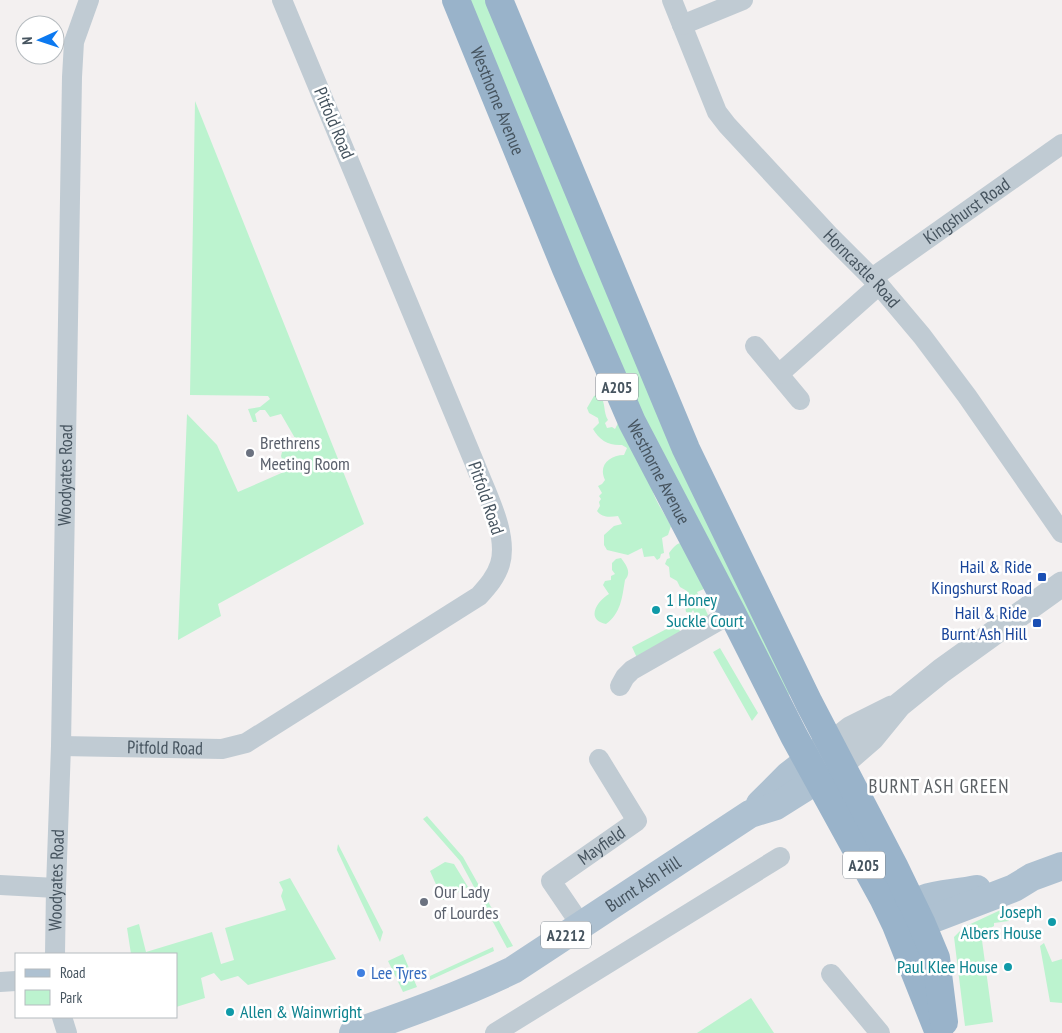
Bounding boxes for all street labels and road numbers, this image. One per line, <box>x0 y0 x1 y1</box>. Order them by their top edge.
street label: Westhorne Avenue <box>465 43 530 158</box>
street label: Pitfold Road <box>309 83 360 162</box>
street label: Kingshurst Road <box>919 172 1014 249</box>
street label: Horncastle Road <box>819 224 905 313</box>
road number: A205 <box>596 374 638 401</box>
street label: Westhorne Avenue <box>622 416 696 528</box>
street label: Woodyates Road <box>53 424 77 526</box>
street label: Pitfold Road <box>463 458 510 537</box>
street label: Pitfold Road <box>127 735 203 760</box>
street label: Mayfield <box>573 821 630 870</box>
street label: Woodyates Road <box>43 829 69 931</box>
street label: Burnt Ash Hill <box>601 850 686 917</box>
road number: A205 <box>843 852 885 878</box>
road number: A2212 <box>541 922 591 948</box>

